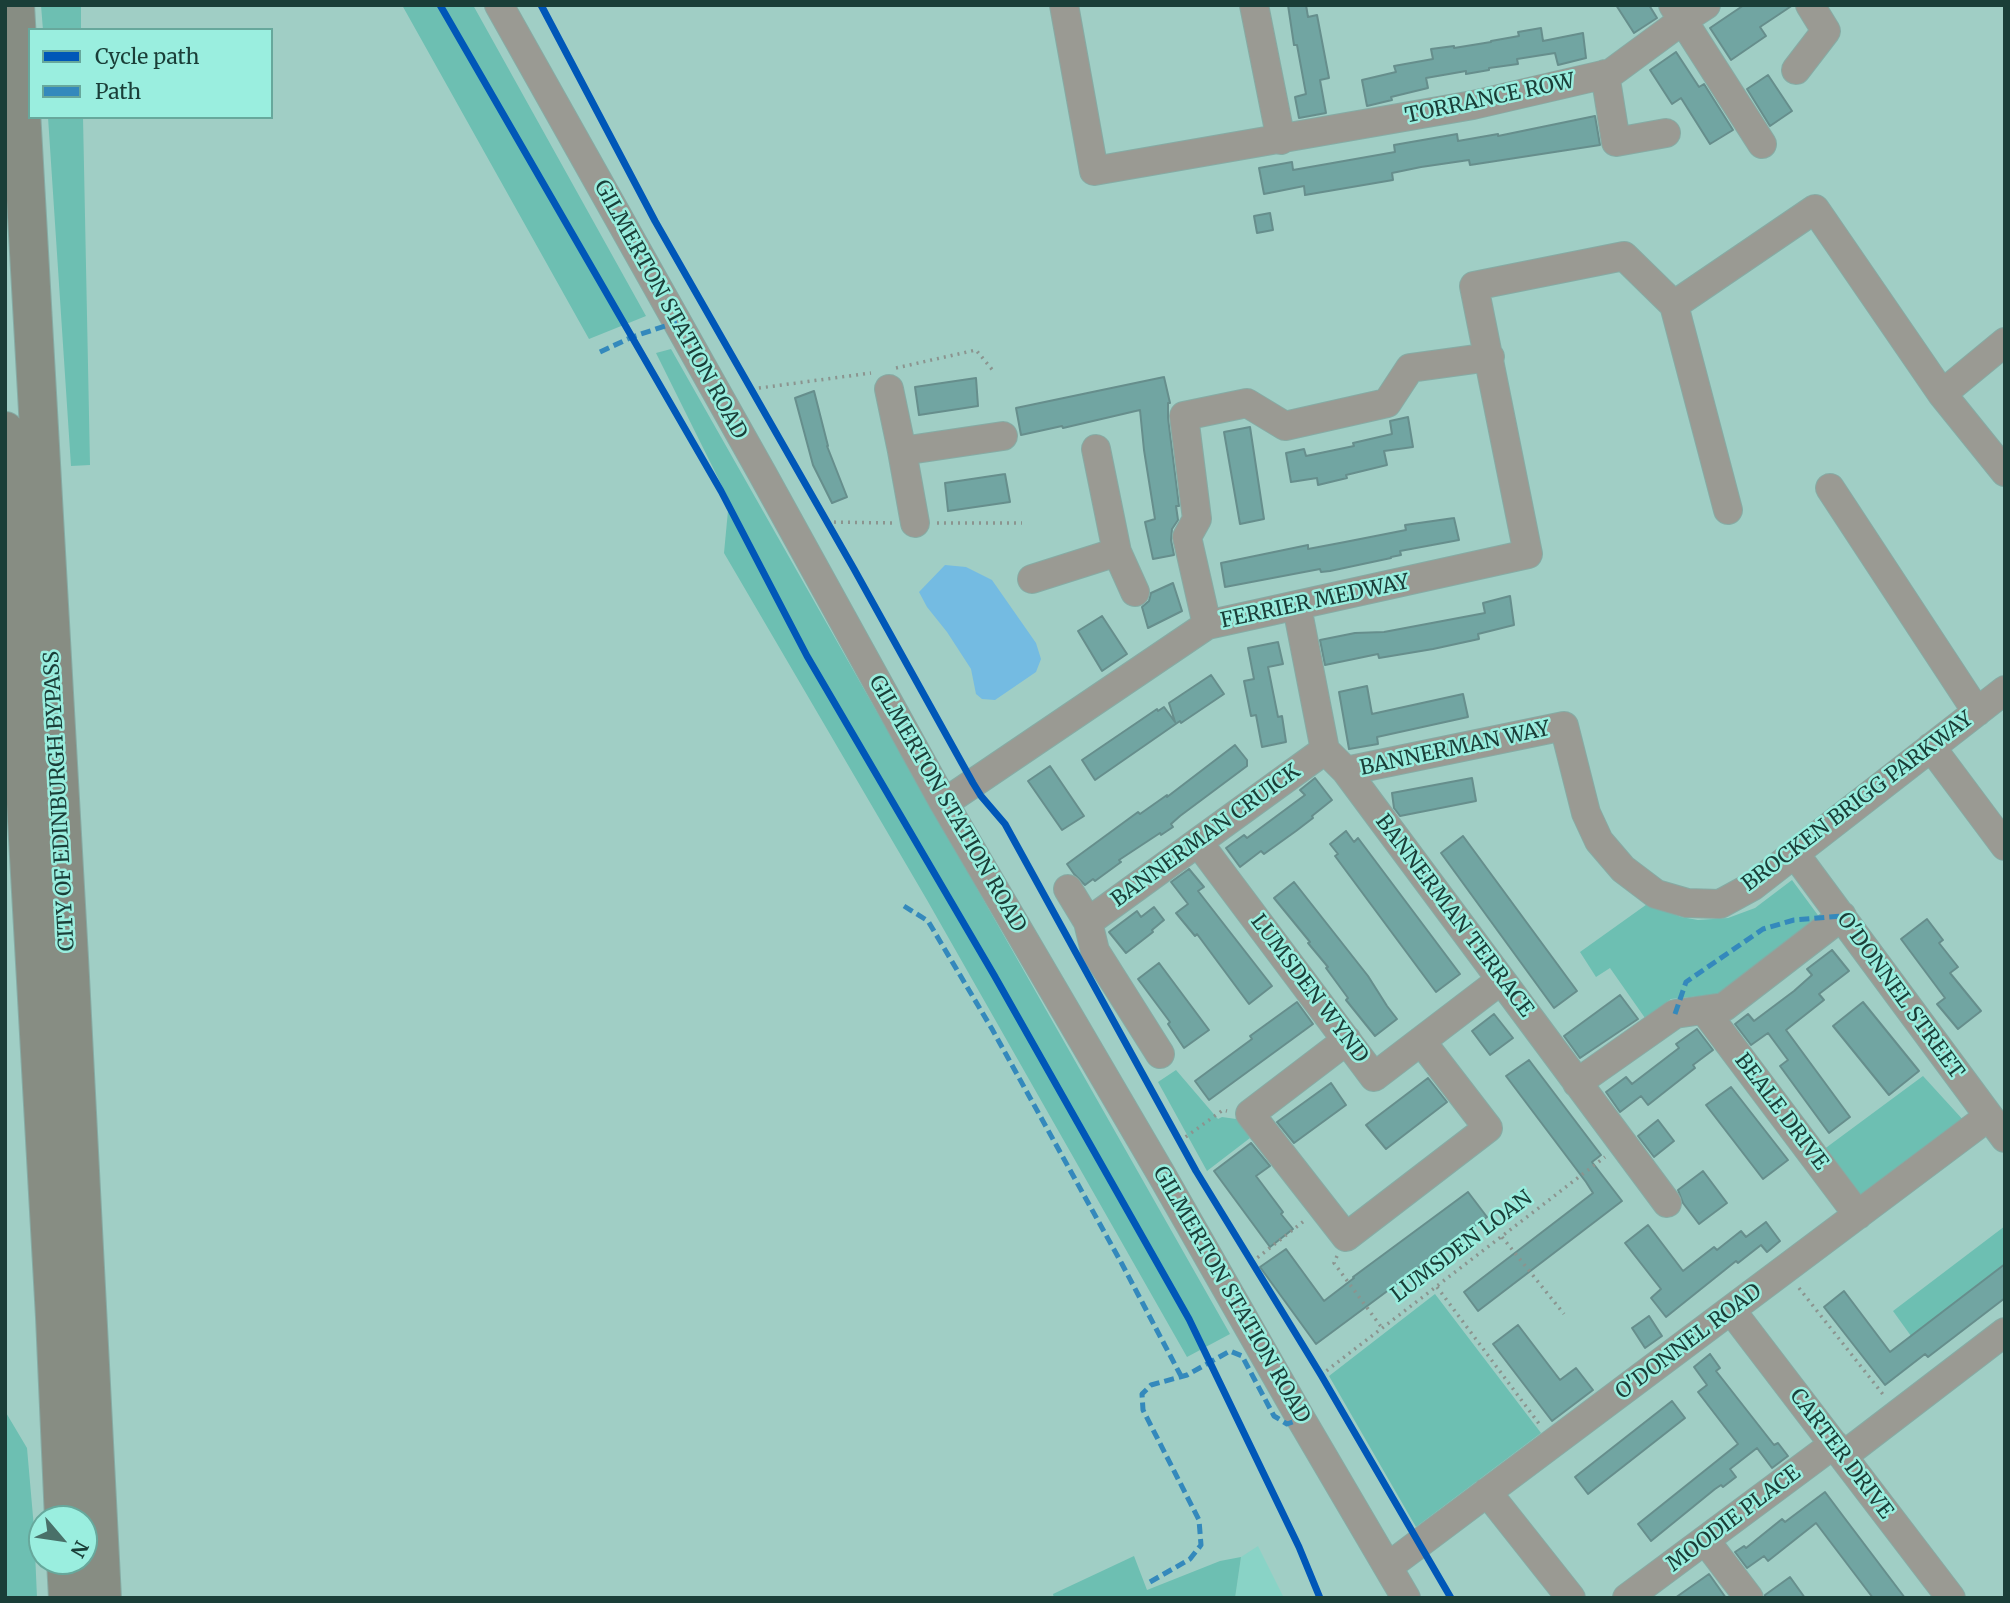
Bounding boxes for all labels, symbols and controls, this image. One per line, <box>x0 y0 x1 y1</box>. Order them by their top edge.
legend <box>28 28 273 119</box>
text: Cycle path <box>95 43 199 70</box>
street label: TORRANCE ROW <box>1403 69 1577 129</box>
text: Path <box>95 78 141 105</box>
street label: GILMERTON STATION ROAD <box>588 176 752 444</box>
street label: FERRIER MEDWAY <box>1218 570 1412 634</box>
street label: CITY OF EDINBURGH BYPASS <box>40 650 80 952</box>
street label: GILMERTON STATION ROAD <box>863 671 1031 937</box>
street label: BROCKEN BRIGG PARKWAY <box>1738 707 1978 897</box>
street label: BANNERMAN WAY <box>1358 717 1552 781</box>
street label: BANNERMAN CRUICK <box>1107 759 1305 913</box>
street label: BANNERMAN TERRACE <box>1370 810 1538 1022</box>
street label: O'DONNEL STREET <box>1831 908 1969 1084</box>
street label: LUMSDEN WYND <box>1245 910 1373 1068</box>
street label: BEALE DRIVE <box>1729 1049 1833 1175</box>
street label: GILMERTON STATION ROAD <box>1147 1162 1315 1428</box>
street label: LUMSDEN LOAN <box>1387 1186 1537 1308</box>
street label: O'DONNEL ROAD <box>1611 1279 1767 1405</box>
street label: CARTER DRIVE <box>1784 1384 1898 1524</box>
street label: MOODIE PLACE <box>1662 1461 1806 1577</box>
north arrow <box>28 1505 98 1575</box>
text: N <box>65 1537 94 1562</box>

